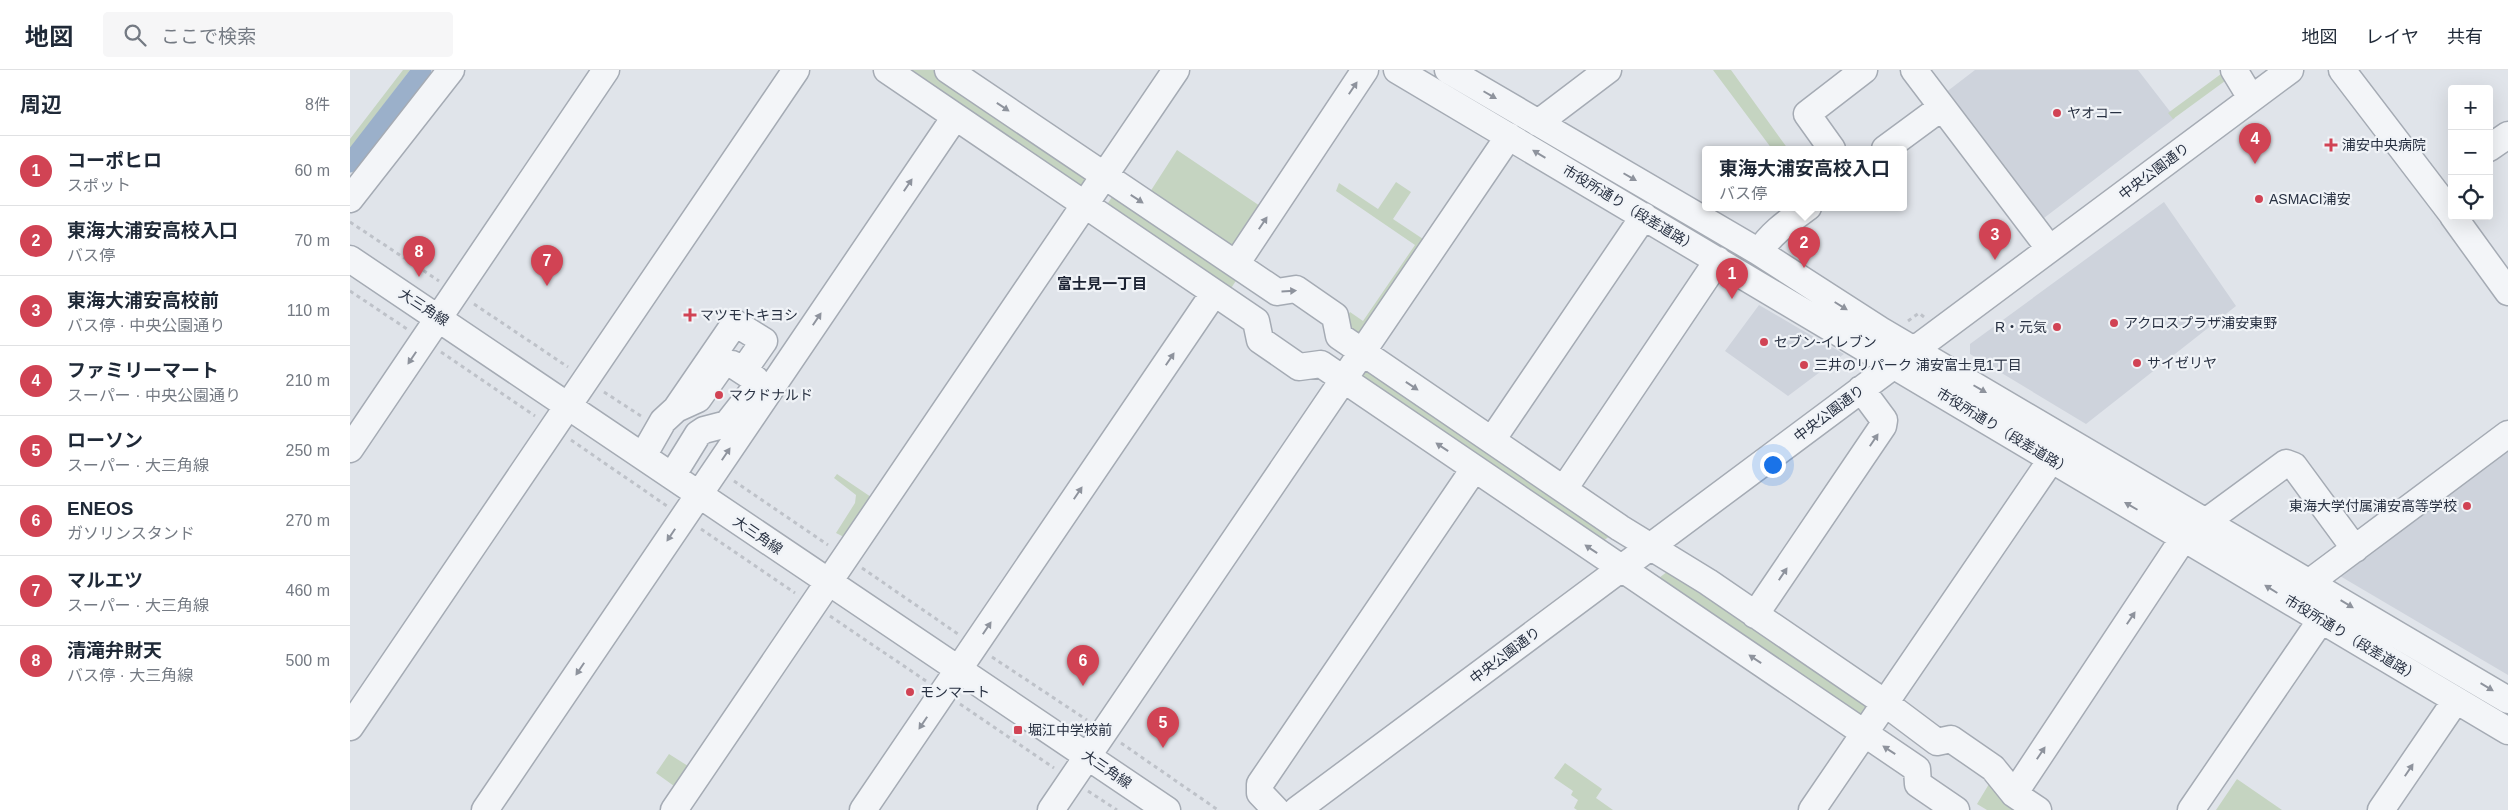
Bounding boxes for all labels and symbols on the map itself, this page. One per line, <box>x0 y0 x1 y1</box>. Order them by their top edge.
one-way arrow <box>1348 81 1358 95</box>
one-way arrow <box>1483 90 1496 99</box>
one-way arrow <box>996 102 1010 112</box>
place label: ヤオコー <box>2067 105 2123 121</box>
marker: ヤオコー <box>2051 107 2063 119</box>
pin: 4 <box>2239 123 2271 164</box>
place label: 浦安中央病院 <box>2342 137 2426 153</box>
marker: 浦安中央病院 <box>2324 138 2338 152</box>
street label: 中央公園通り <box>2116 139 2192 203</box>
one-way arrow <box>1533 150 1546 159</box>
street label: 市役所通り（段差道路） <box>1560 161 1700 255</box>
one-way arrow <box>1623 172 1636 181</box>
one-way arrow <box>903 178 913 192</box>
place label: ASMACI浦安 <box>2269 191 2351 207</box>
marker: ASMACI浦安 <box>2253 193 2265 205</box>
one-way arrow <box>1131 194 1144 203</box>
one-way arrow <box>1258 216 1268 230</box>
pin: 3 <box>1979 219 2011 260</box>
pin: 2 <box>1788 227 1820 268</box>
pin: 8 <box>403 236 435 277</box>
pin: 7 <box>531 245 563 286</box>
pin: 1 <box>1716 258 1748 299</box>
district label: 富士見一丁目 <box>1057 275 1147 292</box>
street label: 大三角線 <box>396 285 452 329</box>
one-way arrow <box>1282 286 1298 294</box>
one-way arrow <box>1834 301 1847 310</box>
place label: マツモトキヨシ <box>700 307 798 323</box>
marker: マツモトキヨシ <box>684 309 696 321</box>
one-way arrow <box>812 313 822 326</box>
place label: アクロスプラザ浦安東野 <box>2124 315 2277 331</box>
marker: アクロスプラザ浦安東野 <box>2108 317 2120 329</box>
place label: R・元気 <box>1995 319 2047 335</box>
marker: R・元気 <box>2051 321 2063 333</box>
place label: セブン-イレブン <box>1774 334 1877 350</box>
marker: セブン-イレブン <box>1758 336 1770 348</box>
one-way arrow <box>407 351 417 364</box>
one-way arrow <box>1165 352 1175 366</box>
place label: サイゼリヤ <box>2147 355 2217 371</box>
place label: 三井のリパーク 浦安富士見1丁目 <box>1814 357 2022 373</box>
marker: サイゼリヤ <box>2131 357 2143 369</box>
marker: 三井のリパーク 浦安富士見1丁目 <box>1798 359 1810 371</box>
one-way arrow <box>1405 381 1419 391</box>
street label: 中央公園通り <box>1791 381 1867 445</box>
street label: 市役所通り（段差道路） <box>1934 384 2074 478</box>
one-way arrow <box>1974 384 1987 393</box>
place label: マクドナルド <box>729 387 813 403</box>
marker: マクドナルド <box>713 389 725 401</box>
one-way arrow <box>1869 433 1879 447</box>
one-way arrow <box>1435 443 1449 452</box>
one-way arrow <box>721 447 731 461</box>
your location <box>1760 452 1786 478</box>
one-way arrow <box>1074 487 1083 500</box>
place label: 東海大学付属浦安高等学校 <box>2289 498 2457 514</box>
marker: 東海大学付属浦安高等学校 <box>2461 500 2473 512</box>
one-way arrow <box>2124 502 2139 510</box>
street label: 大三角線 <box>730 513 786 557</box>
one-way arrow <box>666 528 676 541</box>
one-way arrow <box>1584 544 1598 554</box>
one-way arrow <box>1778 568 1788 581</box>
one-way arrow <box>2264 584 2277 594</box>
street label: 市役所通り（段差道路） <box>2282 591 2422 685</box>
one-way arrow <box>2340 599 2353 608</box>
one-way arrow <box>2126 611 2136 625</box>
one-way arrow <box>982 621 992 635</box>
street label: 中央公園通り <box>1467 623 1543 687</box>
pin: 6 <box>1067 645 1099 686</box>
one-way arrow <box>1748 654 1762 664</box>
one-way arrow <box>575 663 585 676</box>
one-way arrow <box>2480 683 2493 692</box>
place label: モンマート <box>920 684 990 700</box>
marker: モンマート <box>904 686 916 698</box>
pin: 5 <box>1147 707 1179 748</box>
one-way arrow <box>918 716 927 730</box>
place label: 堀江中学校前 <box>1028 722 1112 738</box>
marker: 堀江中学校前 <box>1012 724 1024 736</box>
one-way arrow <box>1883 746 1896 755</box>
one-way arrow <box>2036 746 2046 760</box>
street label: 大三角線 <box>1079 747 1135 791</box>
one-way arrow <box>2404 763 2414 776</box>

